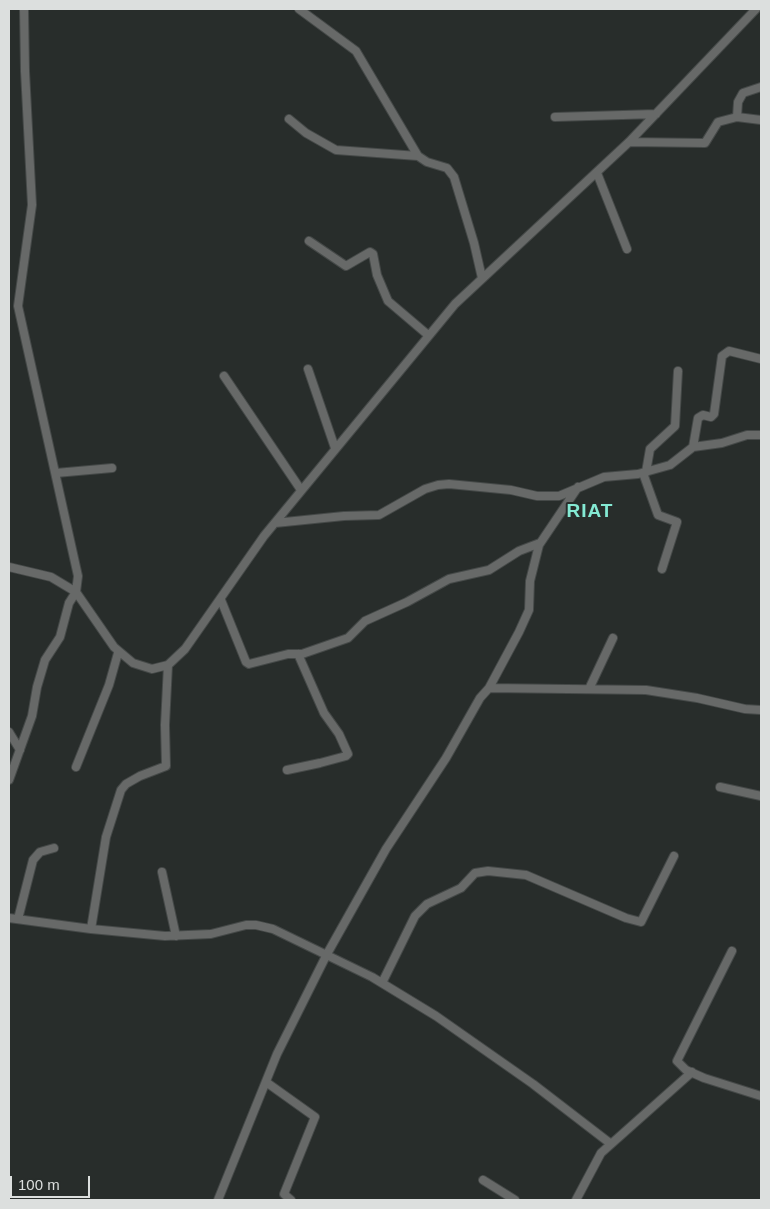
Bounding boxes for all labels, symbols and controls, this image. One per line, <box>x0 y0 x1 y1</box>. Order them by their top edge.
district label: RIAT <box>566 501 614 523</box>
scale bar <box>12 1166 92 1198</box>
text: 100 m <box>18 1176 60 1193</box>

